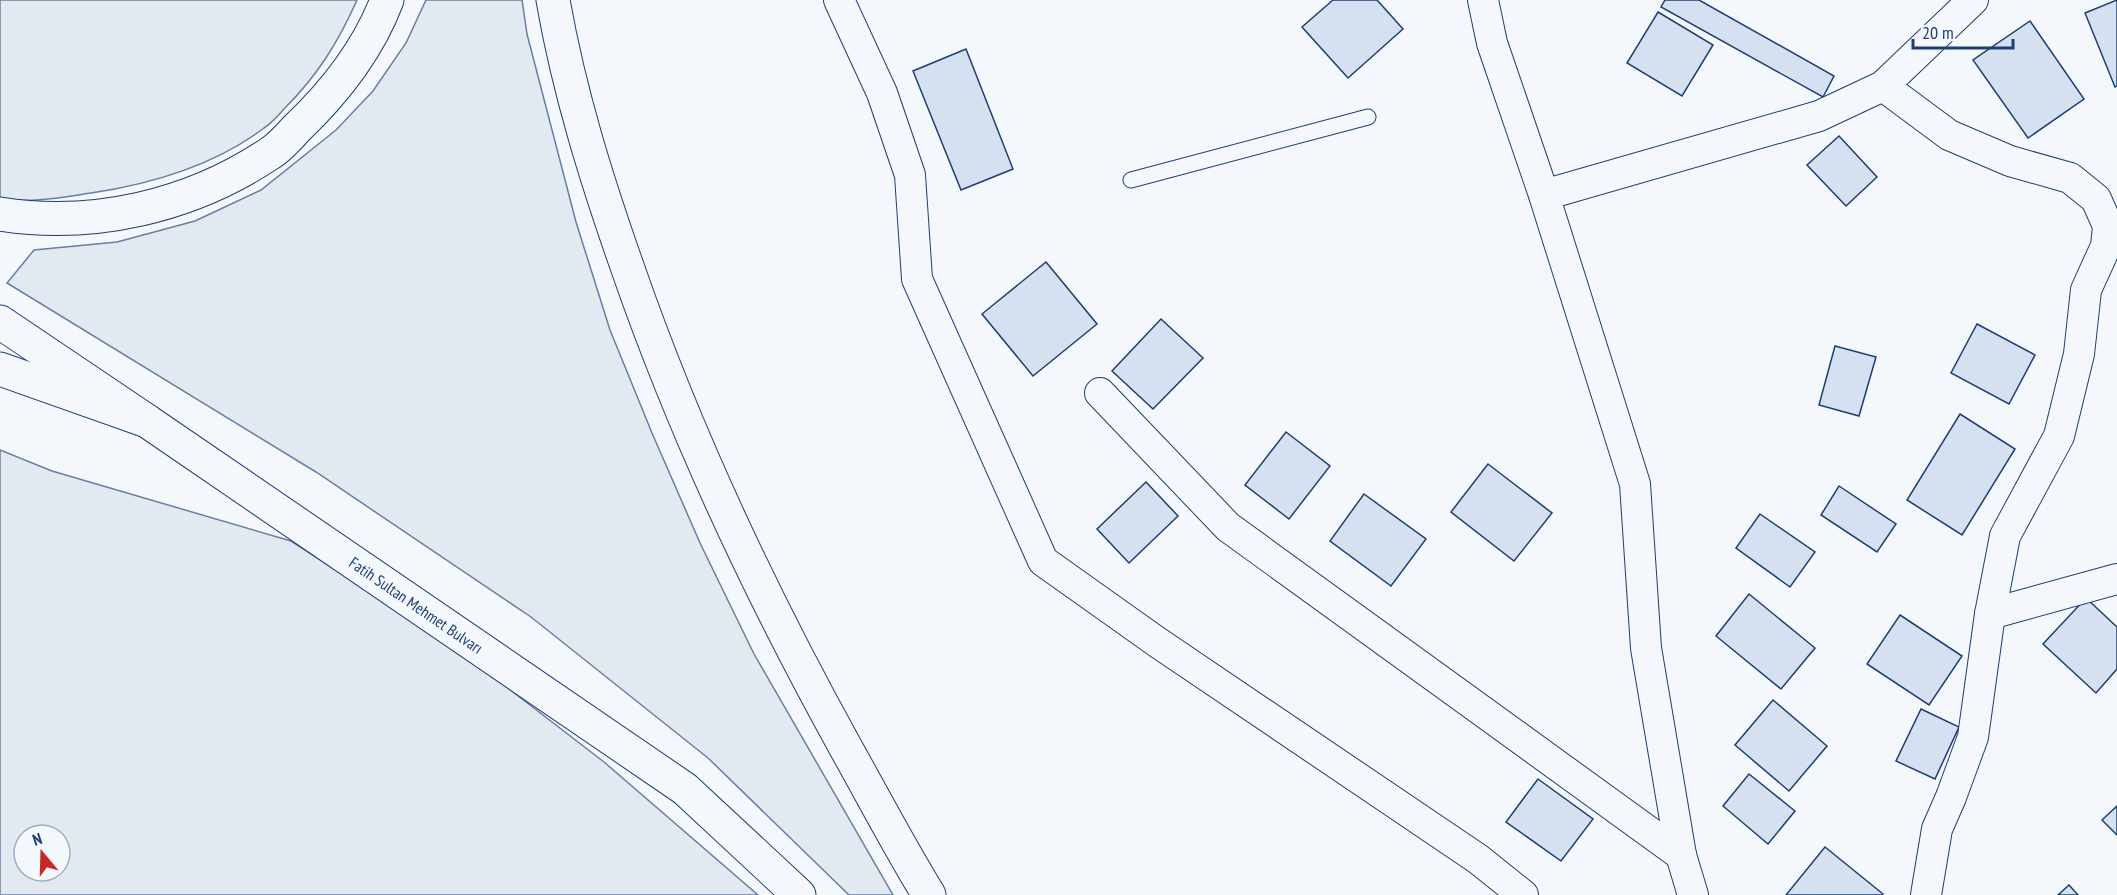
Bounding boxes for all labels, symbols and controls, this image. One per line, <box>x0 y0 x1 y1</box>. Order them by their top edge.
scale bar <box>1913 12 2014 50</box>
text: 20 m <box>1922 21 1954 44</box>
street label: Fatih Sultan Mehmet Bulvarı <box>345 552 487 658</box>
north arrow <box>12 823 72 883</box>
text: N <box>30 828 44 850</box>

